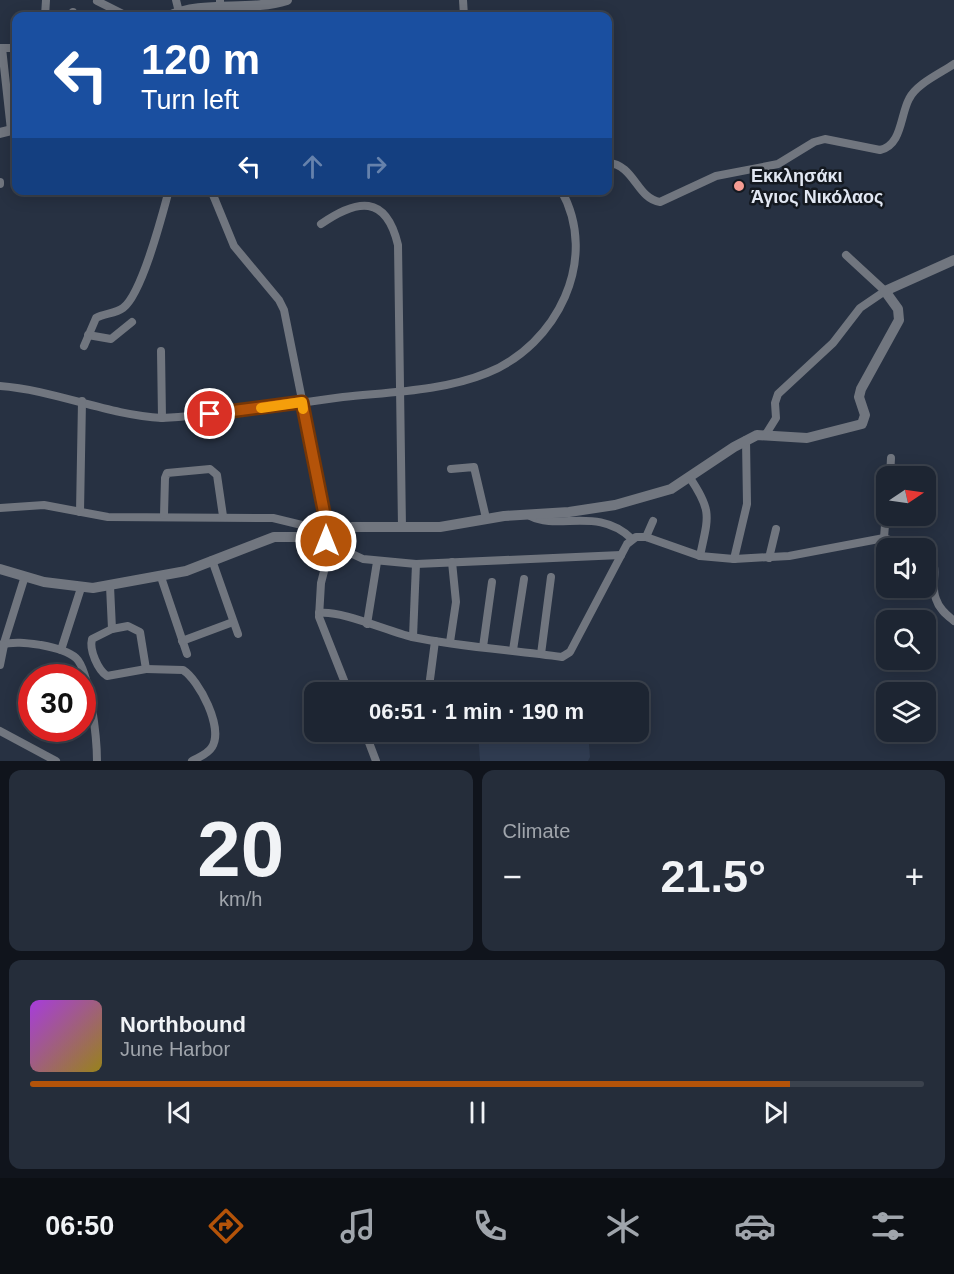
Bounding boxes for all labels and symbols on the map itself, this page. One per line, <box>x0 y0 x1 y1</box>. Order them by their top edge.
place label: Εκκλησάκι Άγιος Νικόλαος <box>751 166 883 207</box>
marker: Εκκλησάκι Άγιος Νικόλαος <box>732 179 746 193</box>
pin <box>184 388 235 439</box>
north arrow <box>876 466 936 526</box>
position arrow <box>294 509 358 573</box>
speed limit sign: 30 <box>18 664 96 742</box>

